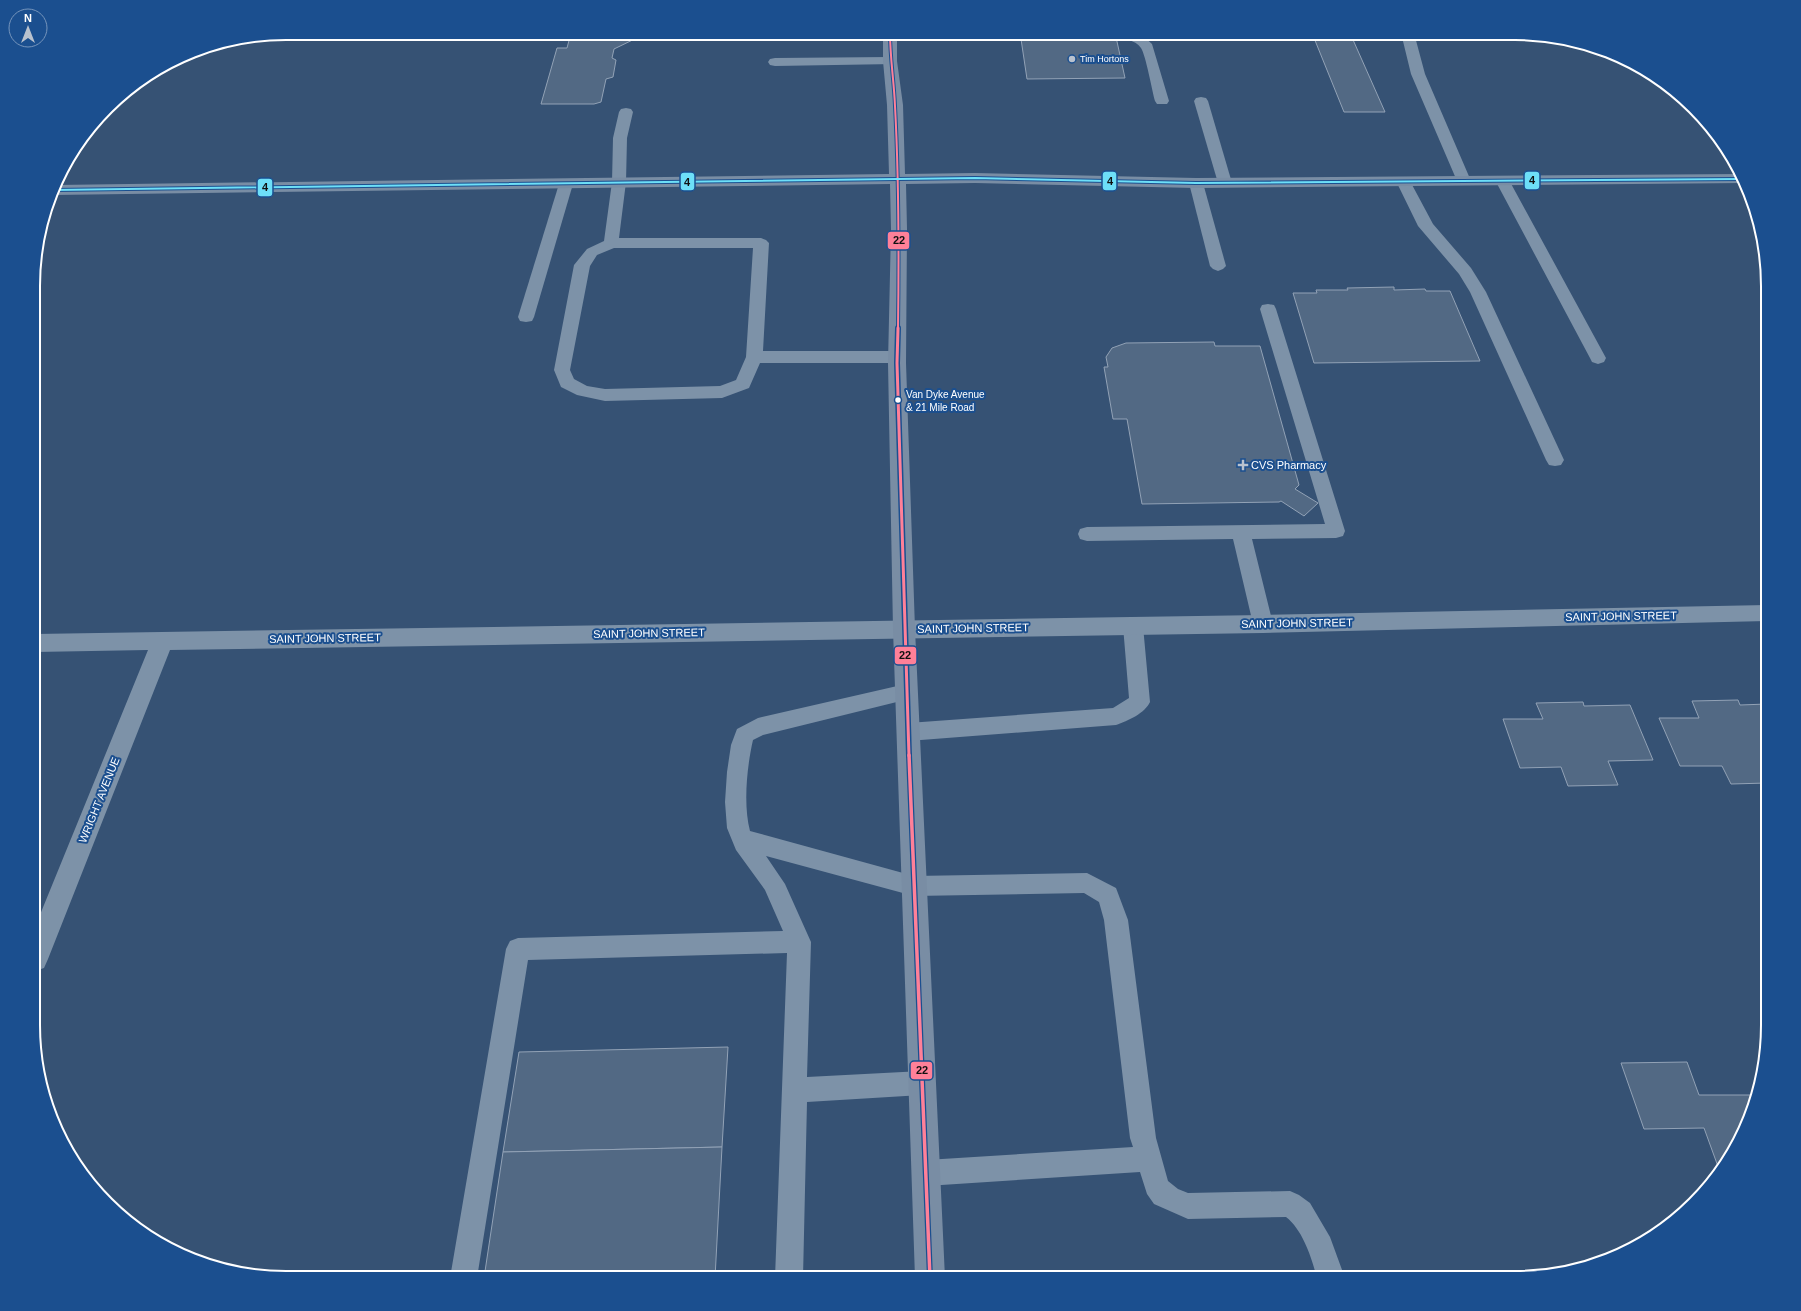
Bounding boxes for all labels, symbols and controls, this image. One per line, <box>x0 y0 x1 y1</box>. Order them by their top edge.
north arrow <box>8 8 48 48</box>
text: N <box>24 12 32 24</box>
marker: Tim Hortons <box>1067 54 1077 64</box>
place label: Tim Hortons <box>1080 54 1129 64</box>
line badge: 4 <box>1102 171 1117 191</box>
line badge: 4 <box>1524 171 1540 190</box>
line badge: 4 <box>680 172 695 191</box>
text: 4 <box>1529 174 1536 186</box>
text: 4 <box>1107 175 1114 187</box>
text: 4 <box>684 176 691 188</box>
line badge: 4 <box>257 178 273 197</box>
text: 4 <box>262 181 269 193</box>
line badge: 22 <box>887 231 910 250</box>
text: 22 <box>893 234 905 246</box>
place label: Van Dyke Avenue & 21 Mile Road <box>906 389 985 413</box>
marker: Van Dyke Avenue & 21 Mile Road <box>893 395 903 405</box>
place label: CVS Pharmacy <box>1251 459 1327 471</box>
marker: CVS Pharmacy <box>1238 460 1248 470</box>
street label: SAINT JOHN STREET <box>1565 609 1677 623</box>
street label: SAINT JOHN STREET <box>1241 616 1353 630</box>
street label: SAINT JOHN STREET <box>917 621 1029 635</box>
street label: SAINT JOHN STREET <box>593 626 705 640</box>
street label: SAINT JOHN STREET <box>269 631 381 645</box>
line badge: 22 <box>894 646 917 665</box>
text: 22 <box>899 649 911 661</box>
street label: WRIGHT AVENUE <box>76 755 122 845</box>
line badge: 22 <box>910 1061 933 1080</box>
text: 22 <box>916 1064 928 1076</box>

